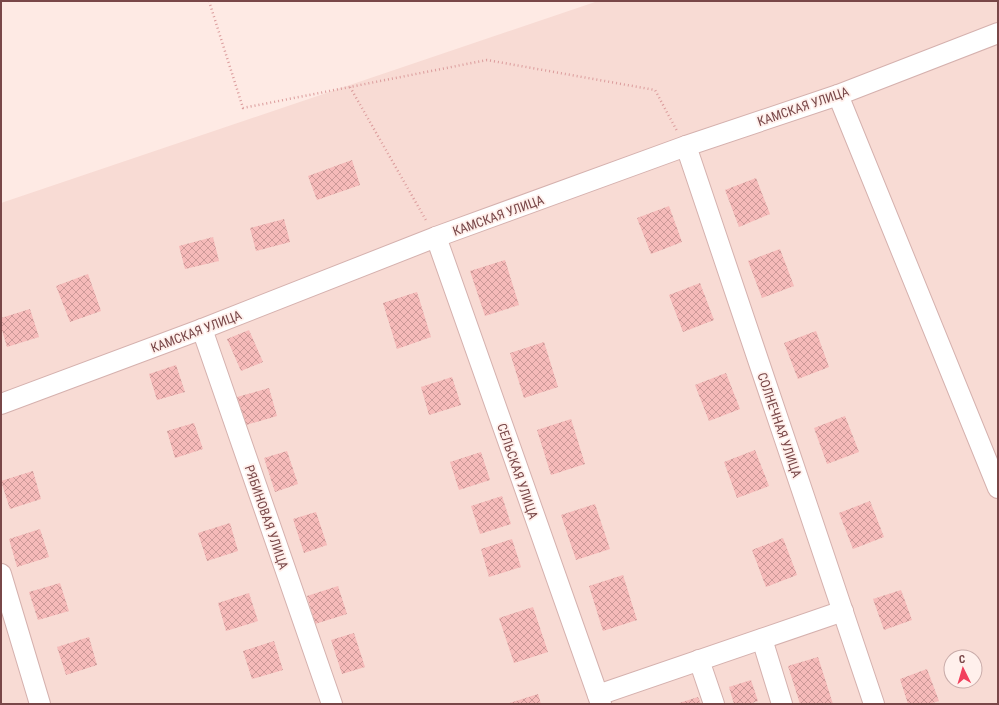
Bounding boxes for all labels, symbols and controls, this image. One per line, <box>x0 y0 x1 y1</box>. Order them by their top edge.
street label: КАМСКАЯ УЛИЦА <box>755 84 851 129</box>
street label: КАМСКАЯ УЛИЦА <box>451 192 546 239</box>
street label: КАМСКАЯ УЛИЦА <box>149 307 244 356</box>
street label: СОЛНЕЧНАЯ УЛИЦА <box>755 371 805 480</box>
street label: СЕЛЬСКАЯ УЛИЦА <box>494 421 541 521</box>
street label: РЯБИНОВАЯ УЛИЦА <box>242 463 292 572</box>
north arrow <box>943 649 983 689</box>
text: С <box>958 653 966 666</box>

